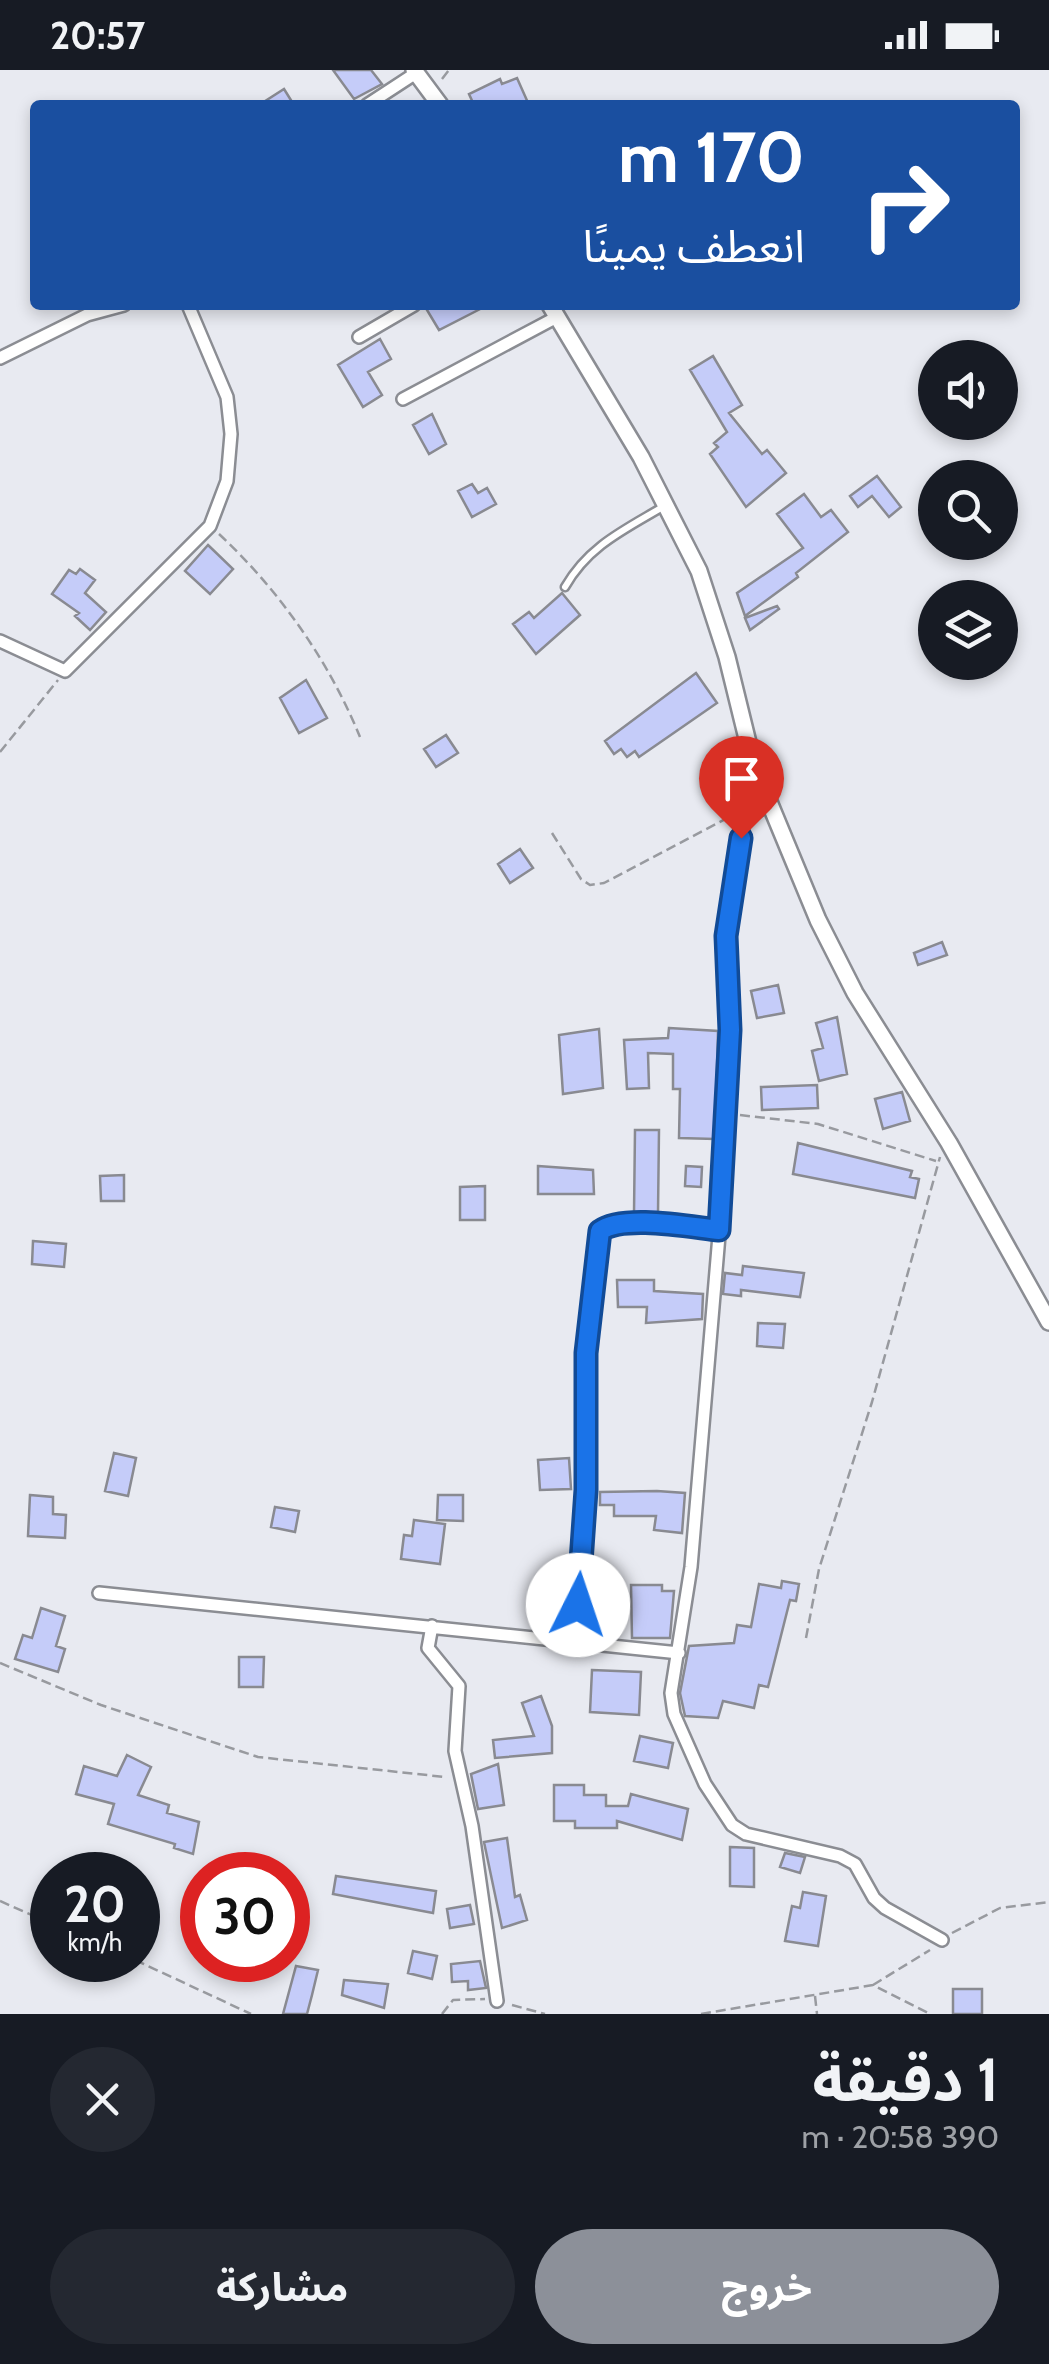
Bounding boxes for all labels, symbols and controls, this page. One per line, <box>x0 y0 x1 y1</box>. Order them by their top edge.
text: 20:57 <box>50 12 145 59</box>
text: 170 m <box>618 114 805 200</box>
icon: right <box>840 140 970 270</box>
text: انعطف يمينًا <box>582 219 805 273</box>
map controls <box>918 340 1018 680</box>
button: sound <box>918 340 1018 440</box>
button: search <box>918 460 1018 560</box>
button: layers <box>918 580 1018 680</box>
pin <box>699 736 784 839</box>
icon: arrive <box>714 751 769 806</box>
position arrow <box>526 1553 630 1657</box>
speed limit sign: 30 <box>180 1852 310 1982</box>
text: 20 <box>64 1874 126 1935</box>
text: km/h <box>68 1927 122 1957</box>
text: 1 دقيقة <box>812 2043 999 2116</box>
button: close <box>50 2047 155 2152</box>
text: 390 m · 20:58 <box>801 2117 999 2156</box>
button: مشاركة <box>50 2229 515 2344</box>
button: خروج <box>535 2229 999 2344</box>

